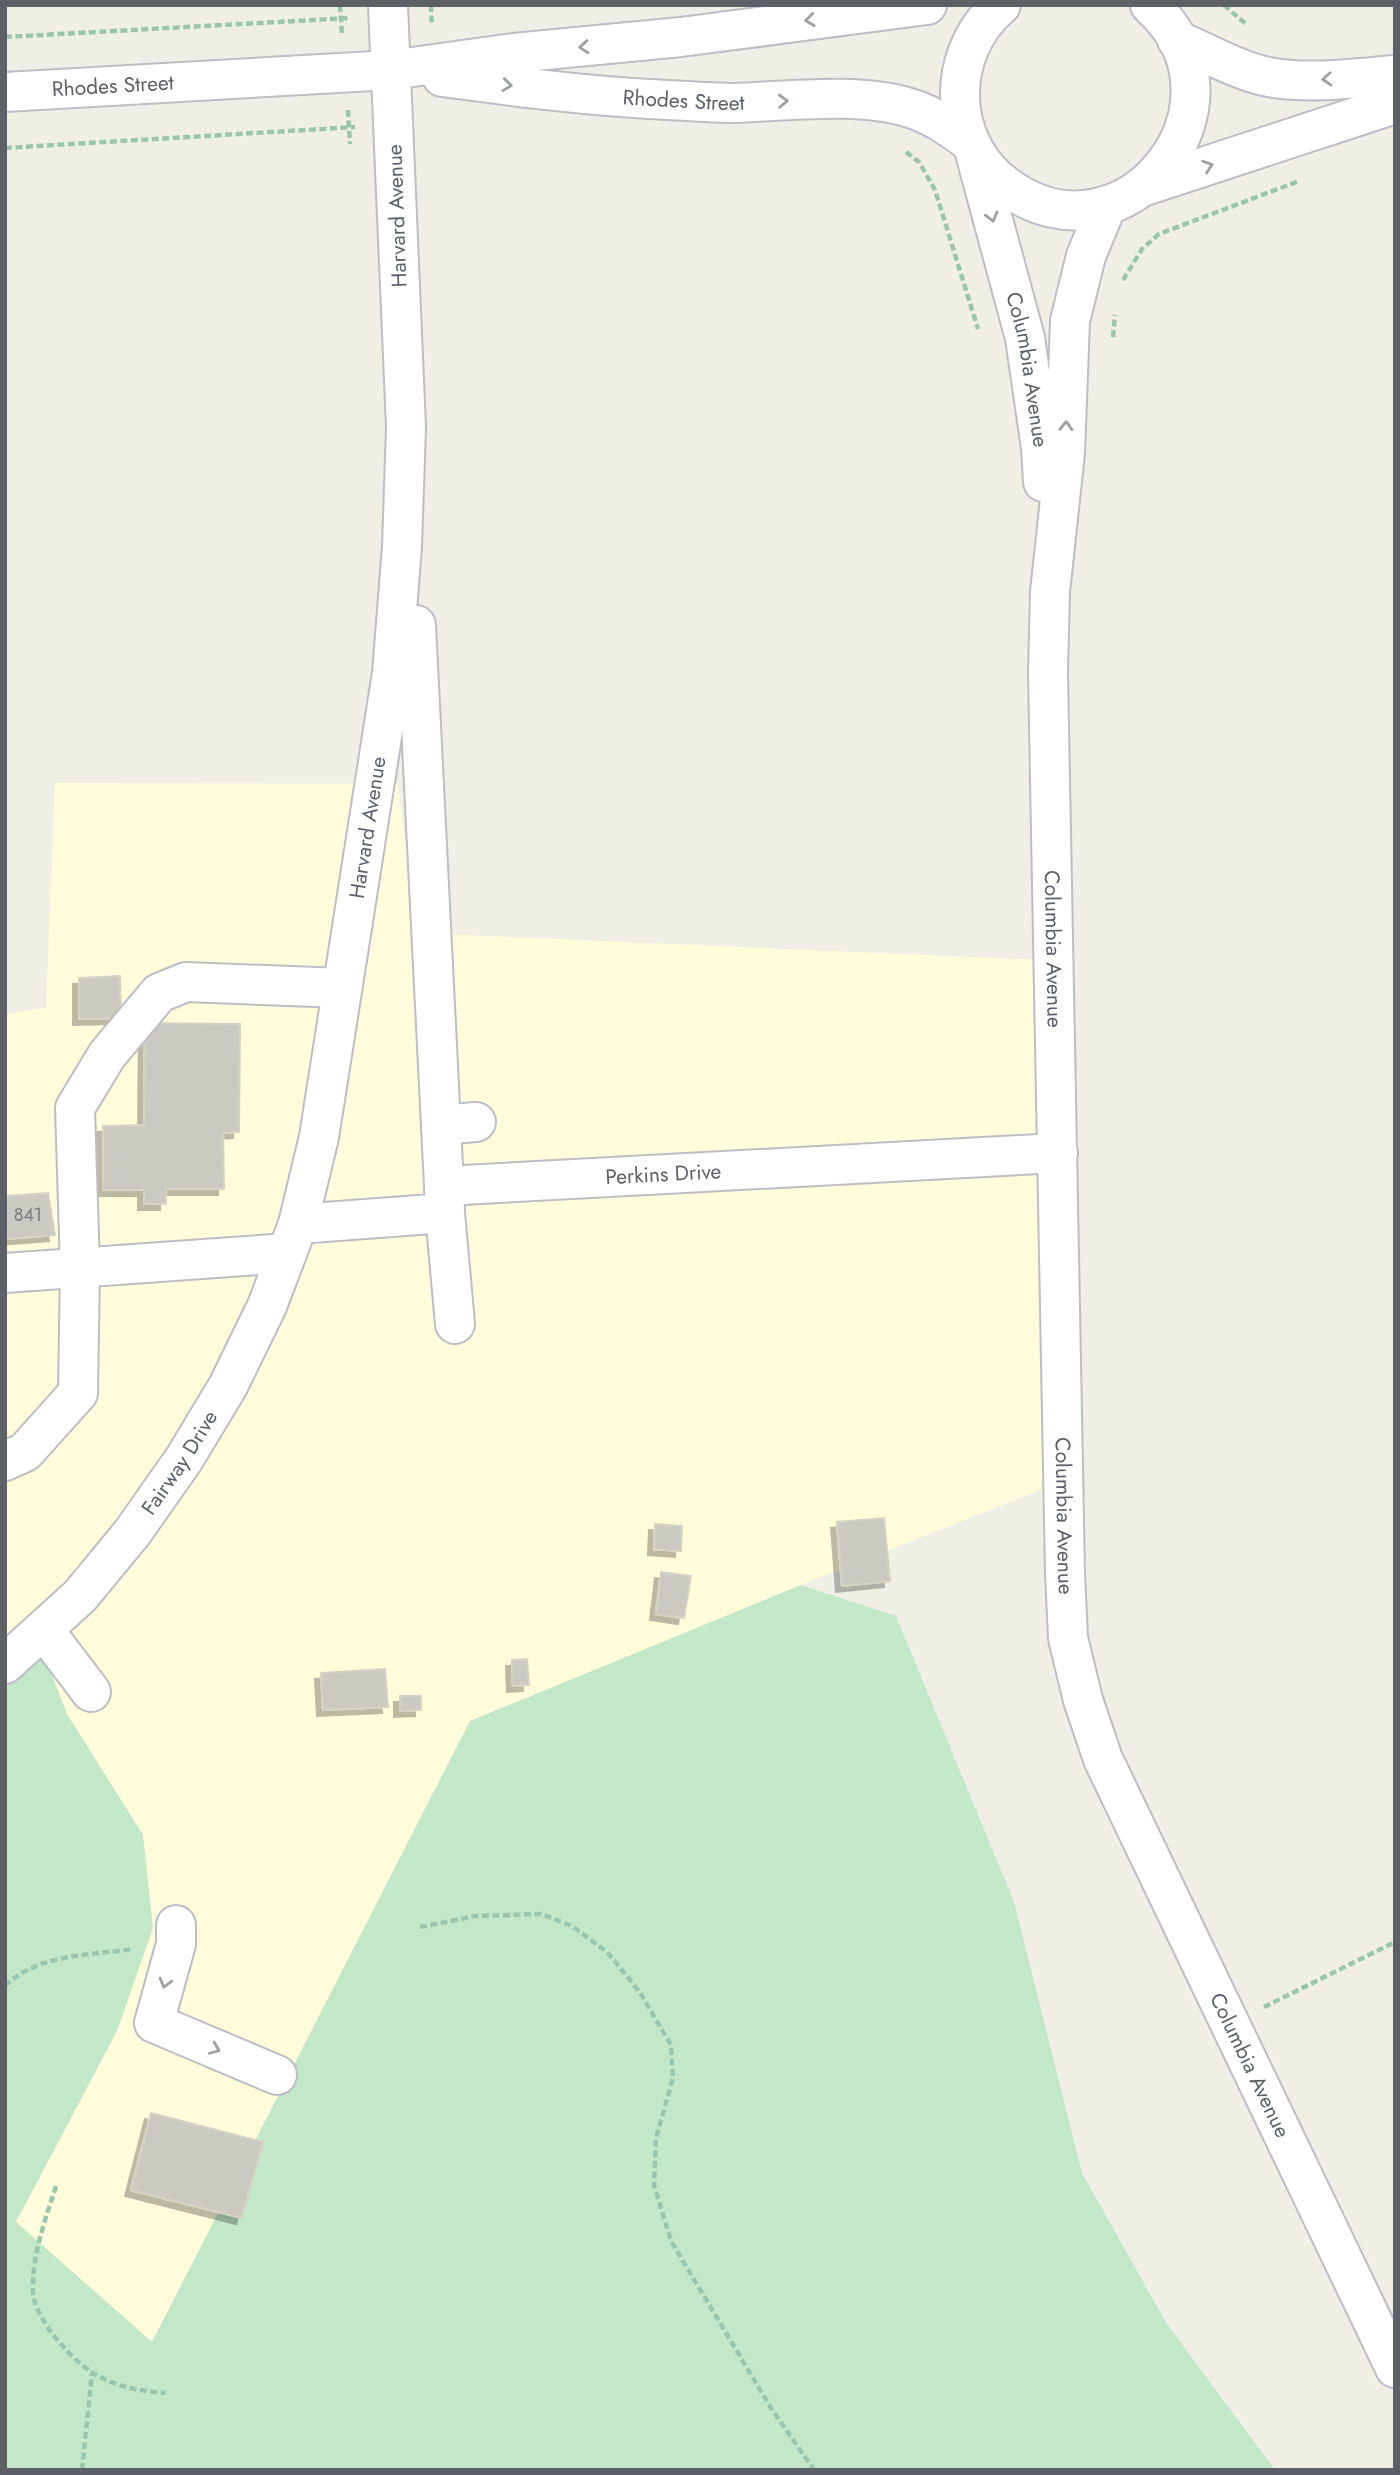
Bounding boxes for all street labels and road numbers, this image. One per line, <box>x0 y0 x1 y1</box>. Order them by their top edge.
street label: Rhodes Street <box>51 67 175 104</box>
street label: Rhodes Street <box>622 82 745 118</box>
street label: Harvard Avenue <box>380 144 414 288</box>
street label: Columbia Avenue <box>998 288 1056 449</box>
street label: Harvard Avenue <box>342 754 394 901</box>
street label: Columbia Avenue <box>1037 870 1070 1028</box>
street label: Perkins Drive <box>604 1156 722 1192</box>
street label: Fairway Drive <box>134 1404 225 1521</box>
street label: Columbia Avenue <box>1047 1437 1081 1595</box>
street label: Columbia Avenue <box>1202 1988 1297 2143</box>

